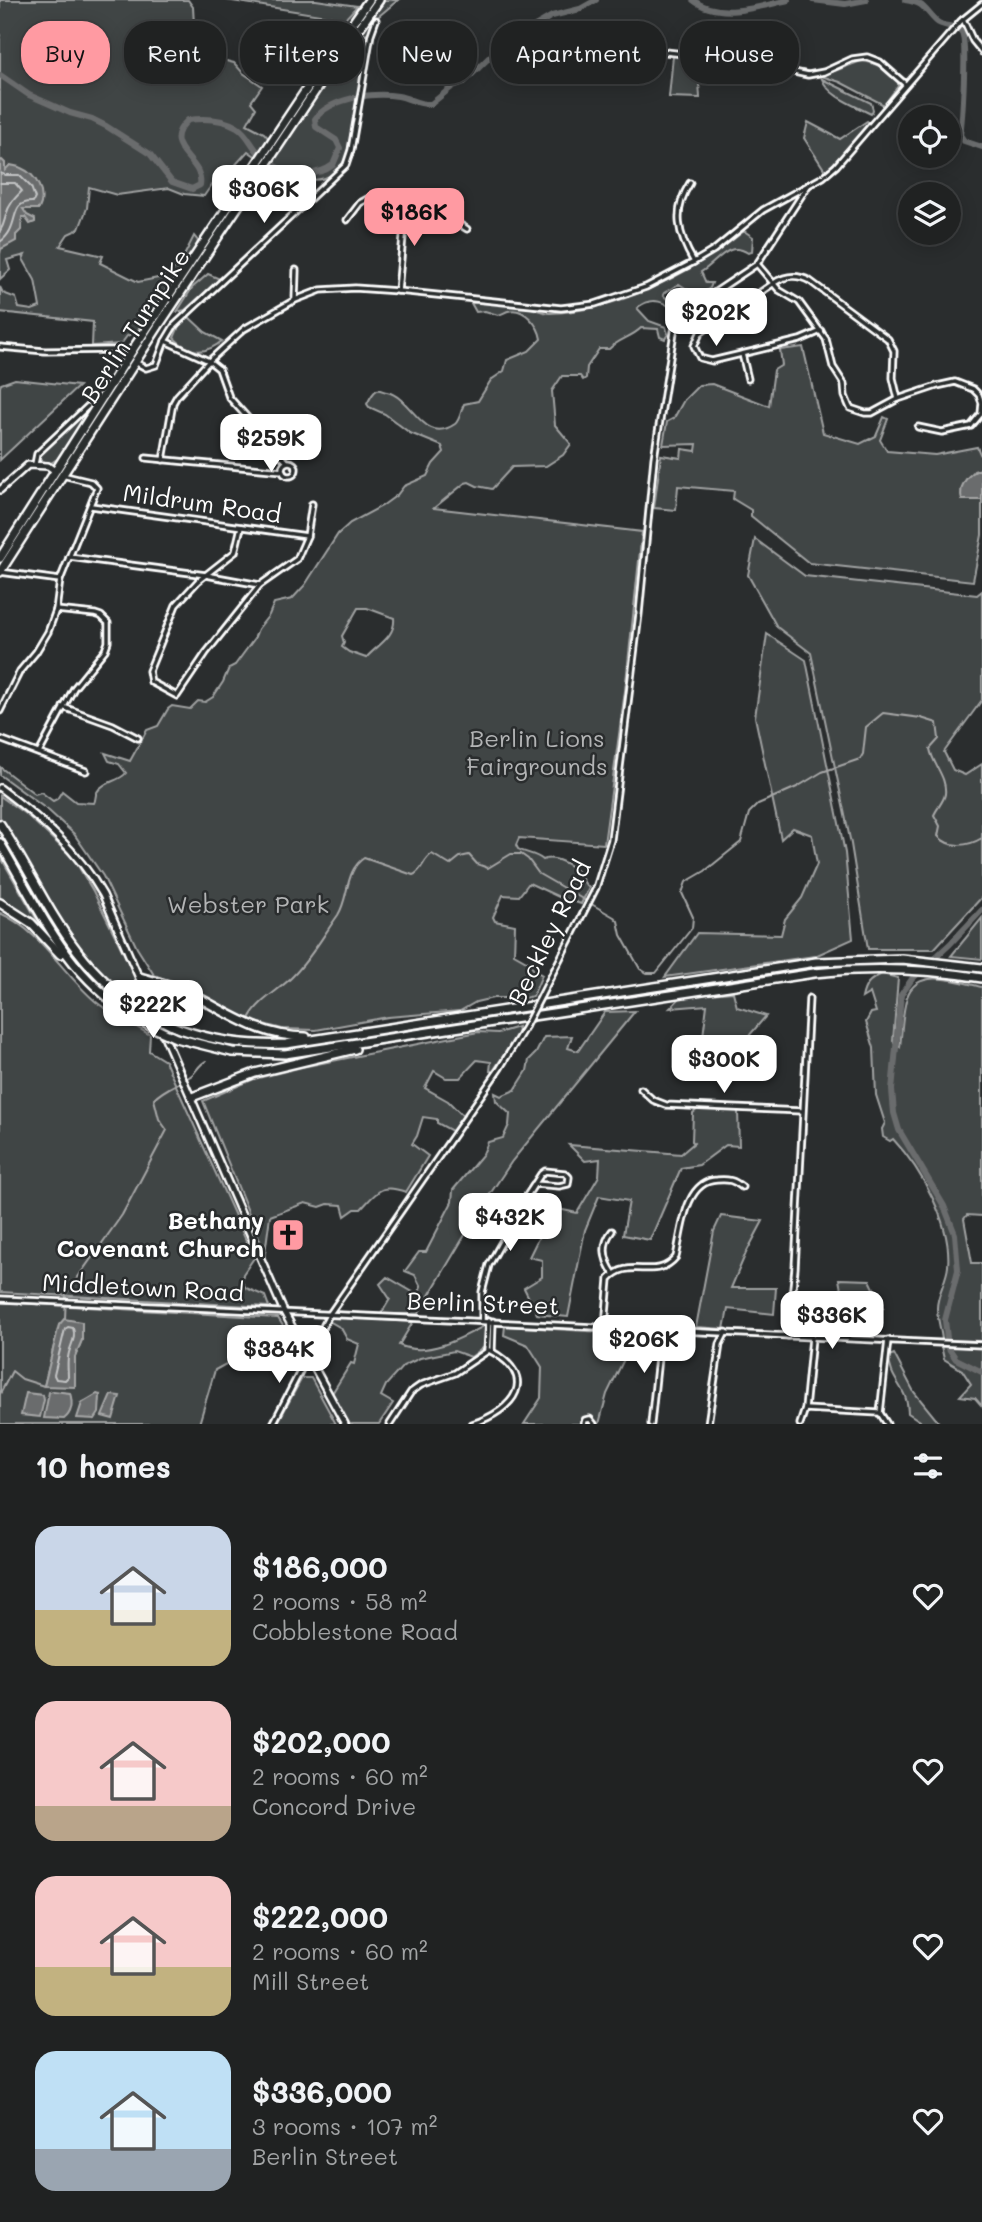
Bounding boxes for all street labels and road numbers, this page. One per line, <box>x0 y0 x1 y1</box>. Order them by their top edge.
street label: Berlin Turnpike <box>73 242 196 408</box>
street label: Mildrum Road <box>121 476 283 529</box>
street label: Beckley Road <box>500 855 597 1010</box>
street label: Middletown Road <box>41 1266 245 1307</box>
street label: Berlin Street <box>406 1284 560 1321</box>

